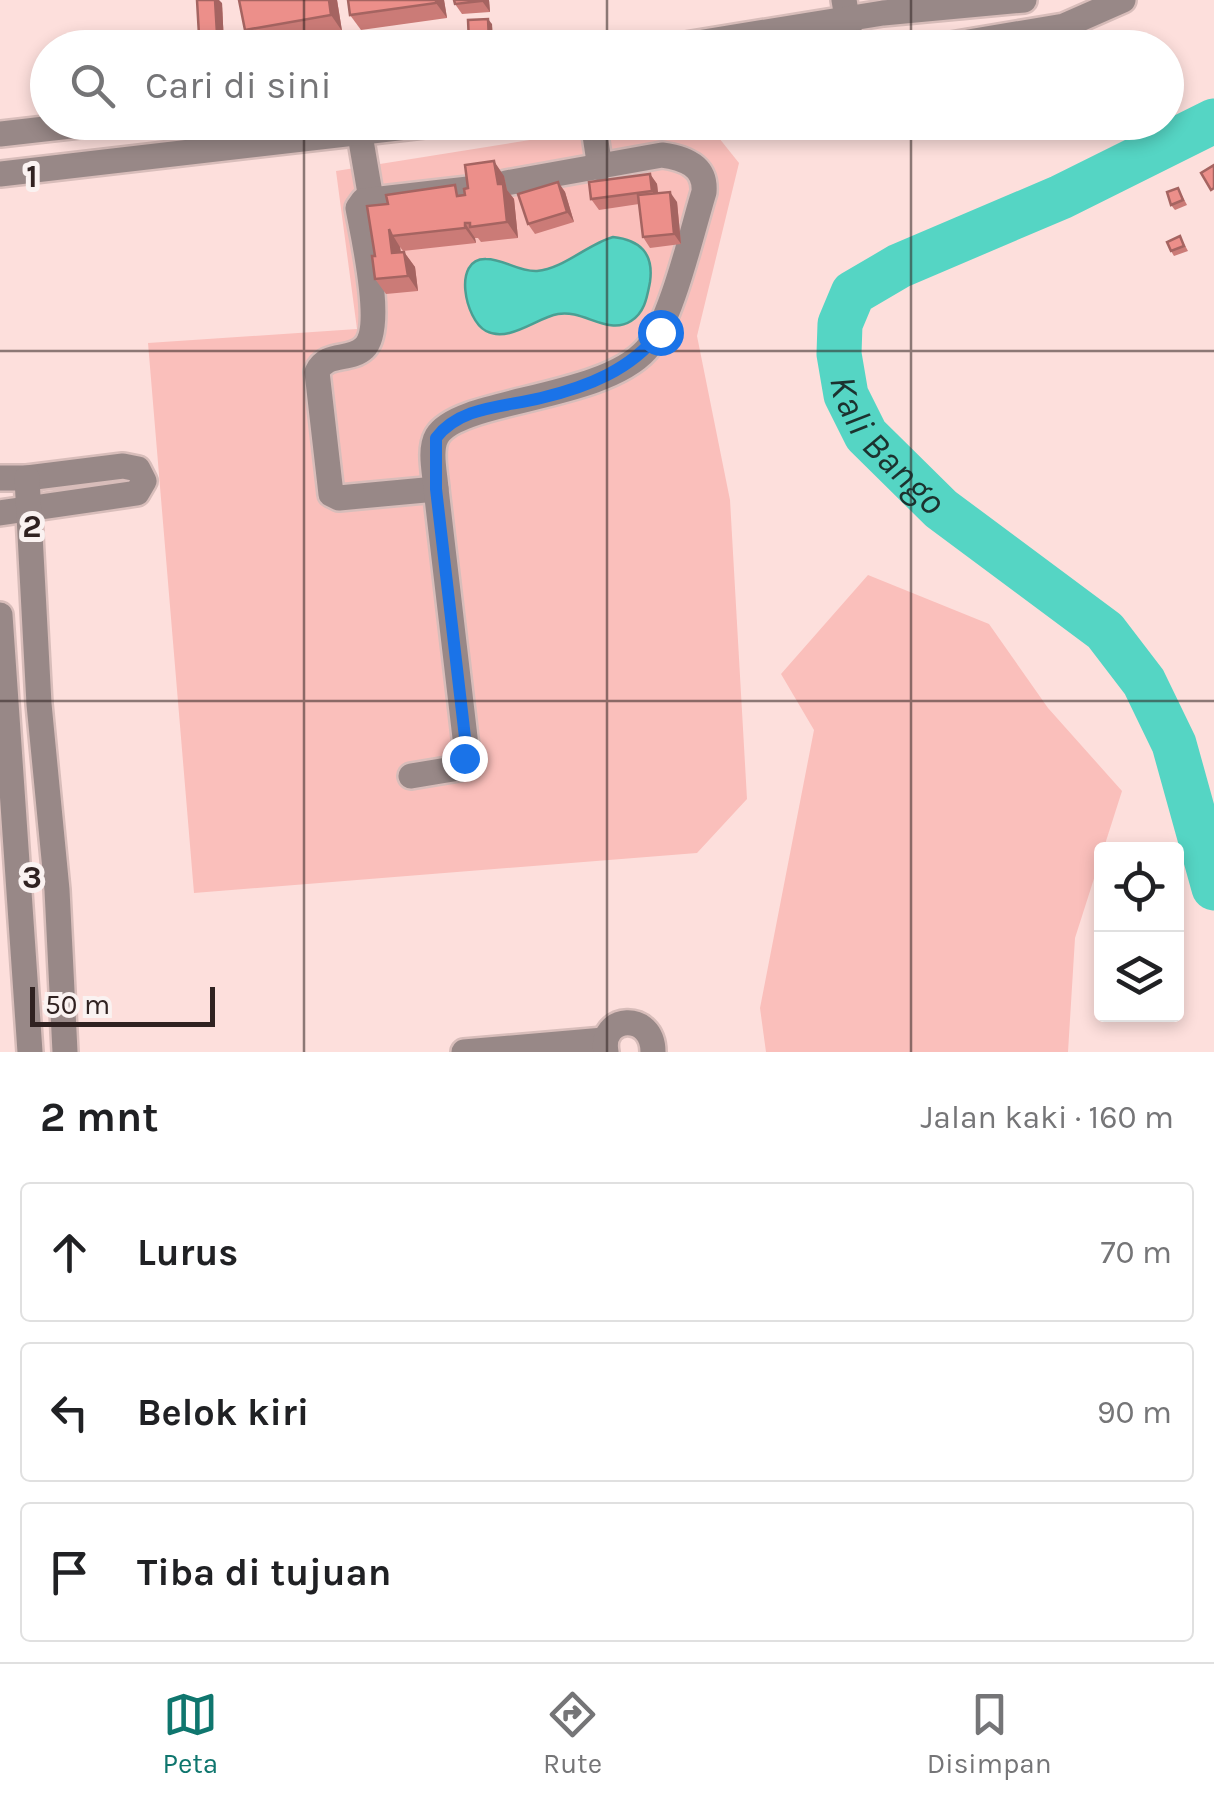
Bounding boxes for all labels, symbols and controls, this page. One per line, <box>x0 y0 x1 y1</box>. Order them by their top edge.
search box <box>30 30 1184 140</box>
icon: search <box>65 58 120 113</box>
text: Cari di sini <box>145 63 332 108</box>
text: 1 <box>26 158 38 195</box>
route start <box>638 310 684 356</box>
water label: Kali Bango <box>820 373 955 524</box>
text: 2 <box>22 508 42 545</box>
route end <box>442 736 488 782</box>
map controls <box>1094 842 1184 1022</box>
button: locate <box>1094 842 1184 932</box>
text: 3 <box>22 859 42 896</box>
button: layers <box>1094 932 1184 1022</box>
scale bar <box>30 982 215 1026</box>
text: 50 m <box>45 988 110 1021</box>
text: 2 mnt <box>40 1092 159 1142</box>
text: Jalan kaki · 160 m <box>920 1099 1174 1136</box>
icon: ahead <box>42 1225 97 1280</box>
text: Lurus <box>137 1230 238 1275</box>
text: 70 m <box>1100 1234 1172 1271</box>
icon: left <box>42 1385 97 1440</box>
text: Belok kiri <box>137 1390 309 1435</box>
text: 90 m <box>1097 1394 1172 1431</box>
icon: arrive <box>42 1545 97 1600</box>
text: Tiba di tujuan <box>137 1550 392 1595</box>
tab: Peta <box>162 1687 218 1780</box>
tab: Rute <box>543 1687 602 1780</box>
tab: Disimpan <box>927 1687 1052 1780</box>

